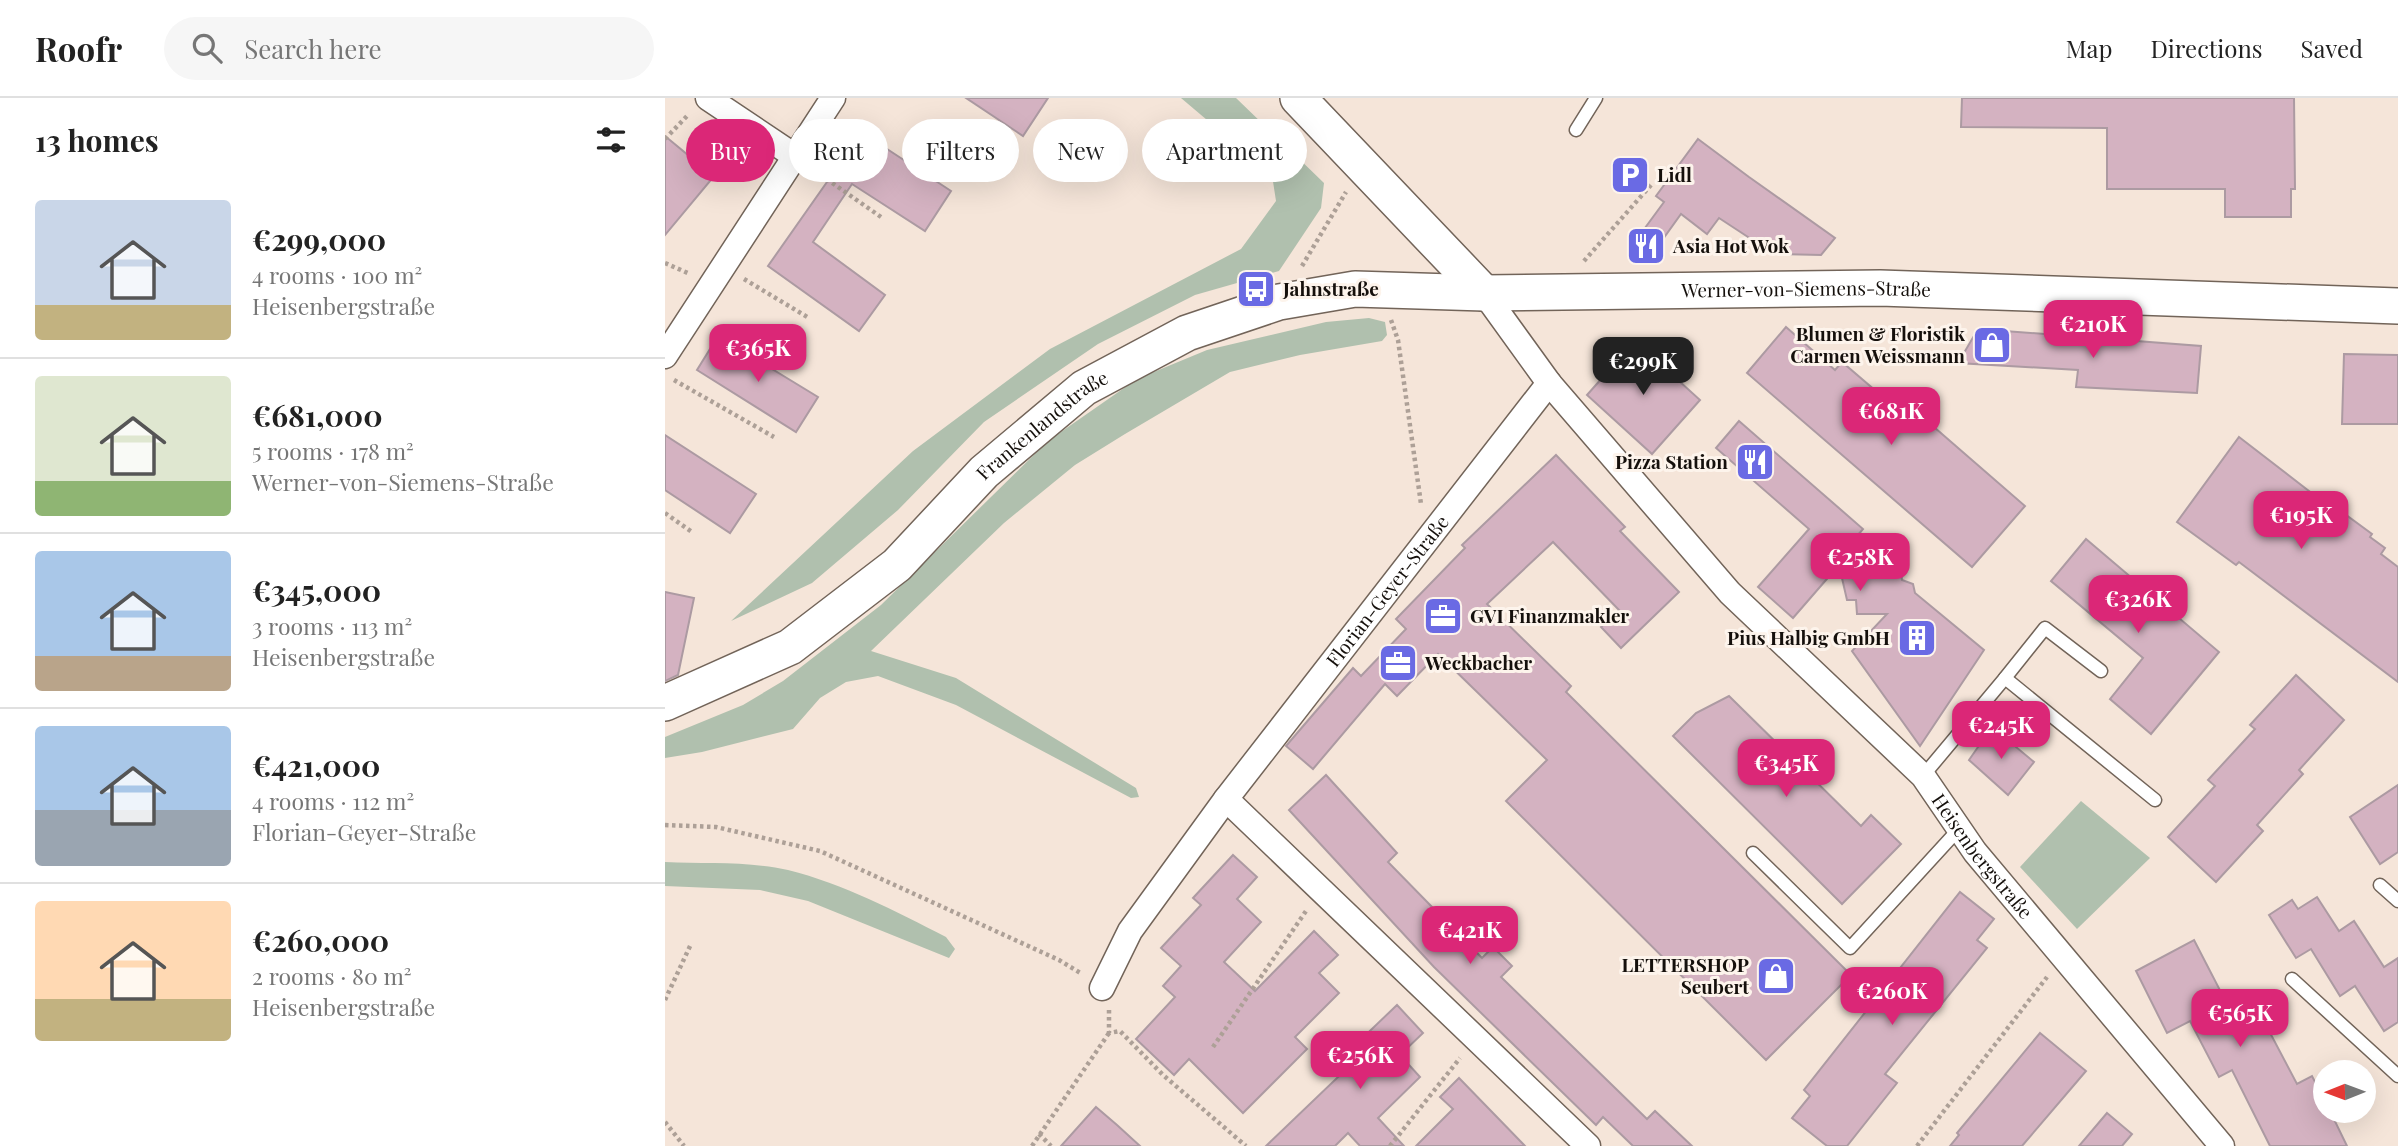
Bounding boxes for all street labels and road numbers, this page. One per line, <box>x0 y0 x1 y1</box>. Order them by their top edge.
street label: Werner-von-Siemens-Straße <box>1680 274 1931 303</box>
street label: Frankenlandstraße <box>970 364 1112 485</box>
street label: Florian-Geyer-Straße <box>1320 509 1454 672</box>
street label: Heisenbergstraße <box>1927 788 2039 924</box>

